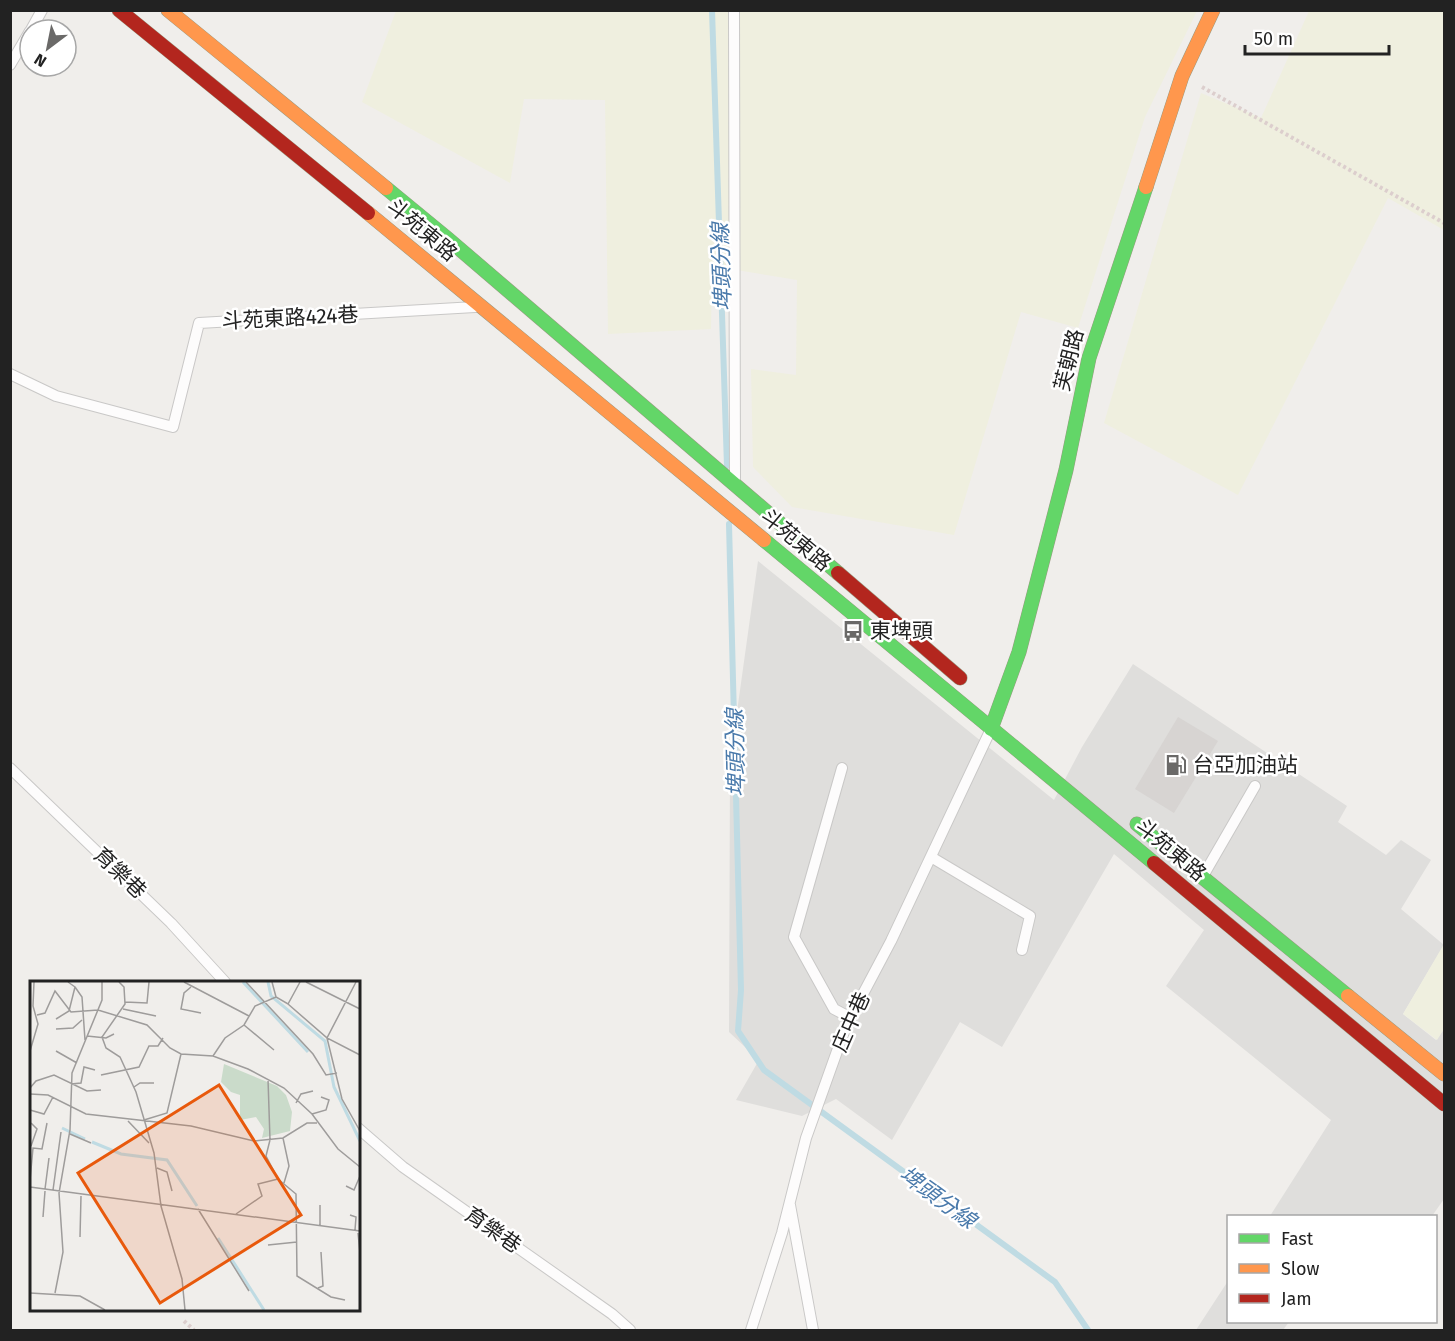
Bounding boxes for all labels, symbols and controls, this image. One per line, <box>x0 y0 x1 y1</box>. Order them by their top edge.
north arrow <box>18 18 78 78</box>
scale bar <box>1245 18 1389 56</box>
text: 50 m <box>1254 28 1293 50</box>
text: N <box>31 49 50 71</box>
street label: 斗苑東路 <box>381 193 463 267</box>
water label: 埤頭分線 <box>706 220 737 311</box>
street label: 斗苑東路424巷 <box>221 301 359 335</box>
street label: 芙朝路 <box>1049 326 1089 394</box>
street label: 斗苑東路 <box>755 503 837 577</box>
place label: 東埤頭 <box>870 618 933 644</box>
bus stop icon: 東埤頭 <box>841 619 865 643</box>
water label: 埤頭分線 <box>721 706 750 797</box>
place label: 台亞加油站 <box>1193 752 1298 778</box>
fuel station icon: 台亞加油站 <box>1164 753 1188 777</box>
street label: 斗苑東路 <box>1130 813 1212 887</box>
street label: 育樂巷 <box>88 842 152 904</box>
inset map <box>30 981 360 1311</box>
street label: 庄中巷 <box>826 988 876 1056</box>
water label: 埤頭分線 <box>894 1161 984 1236</box>
street label: 育樂巷 <box>460 1201 526 1259</box>
legend <box>1227 1215 1437 1323</box>
text: Fast <box>1281 1228 1314 1250</box>
text: Slow <box>1281 1258 1320 1280</box>
text: Jam <box>1281 1288 1312 1310</box>

